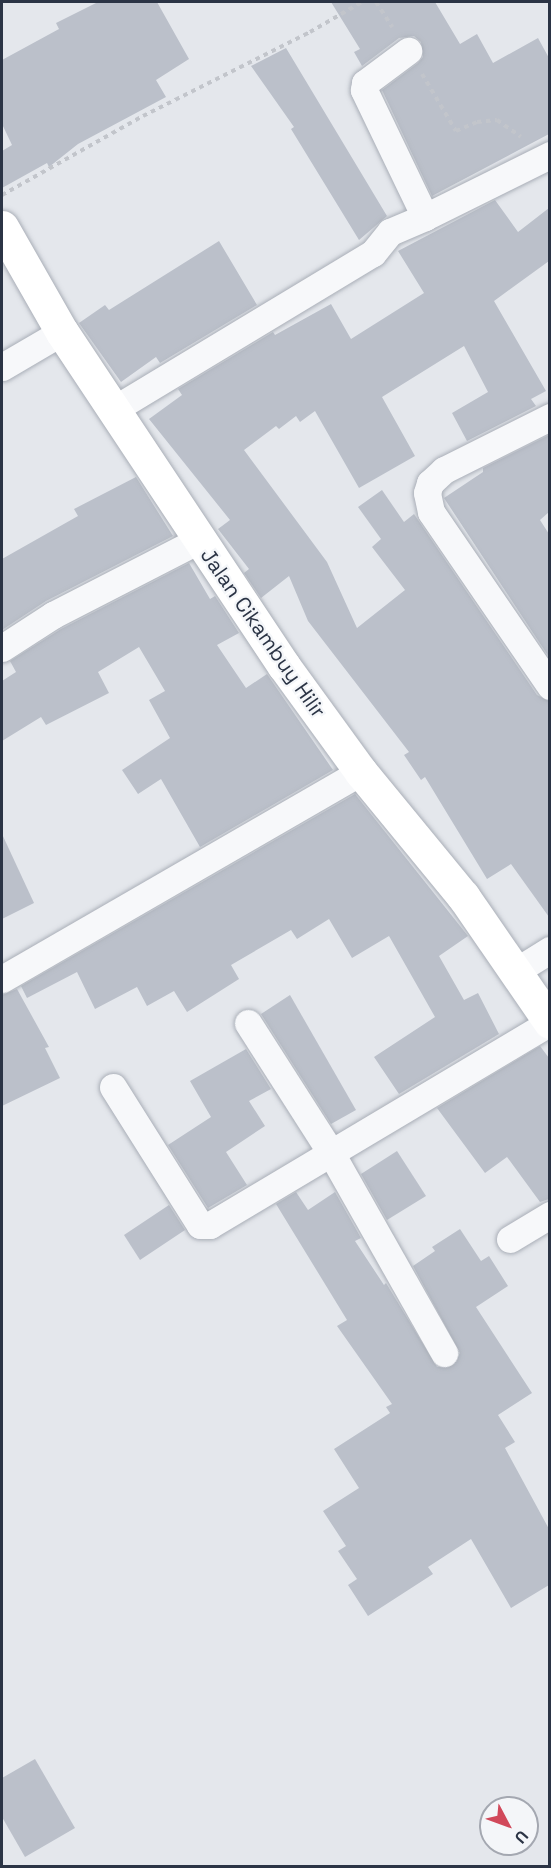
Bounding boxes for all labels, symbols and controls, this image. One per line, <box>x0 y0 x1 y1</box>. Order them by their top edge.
street label: Jalan Cikambuy Hilir <box>195 543 331 723</box>
north arrow <box>479 1796 539 1856</box>
text: U <box>510 1826 533 1848</box>

